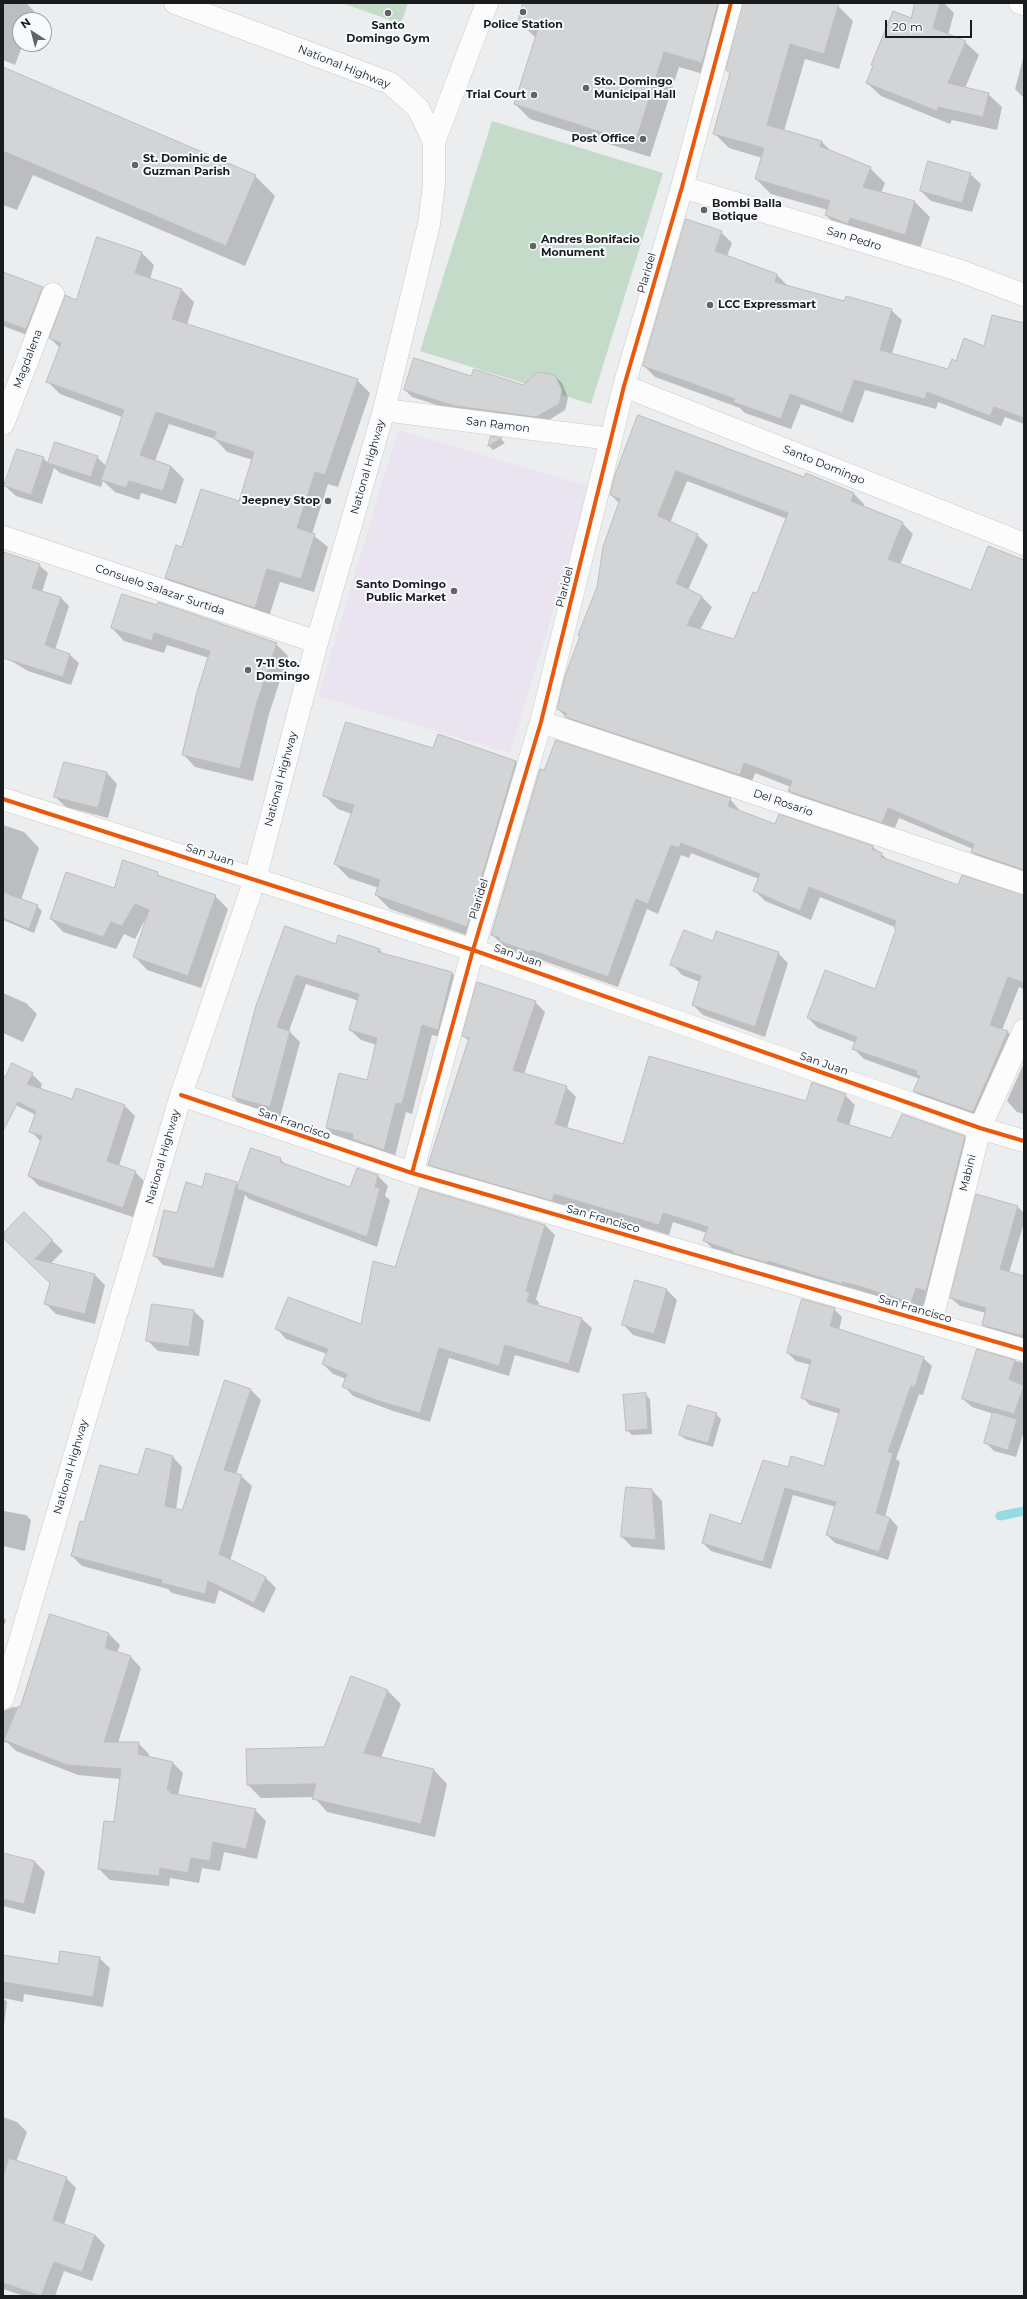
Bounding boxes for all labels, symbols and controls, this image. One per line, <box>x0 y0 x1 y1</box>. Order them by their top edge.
marker: Police Station <box>518 7 528 17</box>
marker: Santo Domingo Gym <box>383 8 393 18</box>
north arrow <box>12 12 52 52</box>
scale bar <box>887 12 974 38</box>
text: N <box>18 15 33 31</box>
place label: Police Station <box>483 18 563 32</box>
place label: Santo Domingo Gym <box>346 19 430 45</box>
text: 20 m <box>892 19 923 34</box>
street label: National Highway <box>296 43 392 91</box>
place label: Sto. Domingo Municipal Hall <box>594 75 676 101</box>
marker: Sto. Domingo Municipal Hall <box>581 83 591 93</box>
place label: Trial Court <box>466 88 526 102</box>
marker: Trial Court <box>529 90 539 100</box>
place label: Post Office <box>572 132 635 146</box>
marker: Post Office <box>638 134 648 144</box>
place label: St. Dominic de Guzman Parish <box>143 152 230 178</box>
marker: St. Dominic de Guzman Parish <box>130 160 140 170</box>
place label: Bombi Balla Botique <box>712 197 782 223</box>
marker: Bombi Balla Botique <box>699 205 709 215</box>
street label: San Pedro <box>825 224 883 254</box>
place label: Andres Bonifacio Monument <box>541 233 640 259</box>
marker: Andres Bonifacio Monument <box>528 241 538 251</box>
street label: Plaridel <box>635 251 659 295</box>
place label: LCC Expressmart <box>718 298 816 312</box>
marker: LCC Expressmart <box>705 300 715 310</box>
street label: Magdalena <box>11 328 45 390</box>
street label: San Ramon <box>465 415 531 435</box>
street label: National Highway <box>348 418 388 516</box>
street label: Santo Domingo <box>781 443 867 487</box>
place label: Jeepney Stop <box>242 494 320 508</box>
marker: Jeepney Stop <box>323 496 333 506</box>
street label: Consuelo Salazar Surtida <box>93 562 227 618</box>
street label: Plaridel <box>554 565 576 609</box>
place label: Santo Domingo Public Market <box>356 578 446 604</box>
marker: Santo Domingo Public Market <box>449 586 459 596</box>
place label: 7-11 Sto. Domingo <box>256 657 310 683</box>
marker: 7-11 Sto. Domingo <box>243 665 253 675</box>
street label: National Highway <box>262 730 300 828</box>
street label: Del Rosario <box>751 787 815 819</box>
street label: San Juan <box>184 841 236 869</box>
street label: Plaridel <box>467 877 491 921</box>
street label: San Juan <box>492 942 544 970</box>
street label: San Juan <box>798 1050 850 1078</box>
street label: San Francisco <box>256 1105 332 1143</box>
street label: National Highway <box>143 1108 183 1206</box>
street label: Mabini <box>957 1153 979 1193</box>
street label: San Francisco <box>565 1202 641 1236</box>
street label: San Francisco <box>877 1292 953 1326</box>
street label: National Highway <box>51 1418 91 1516</box>

